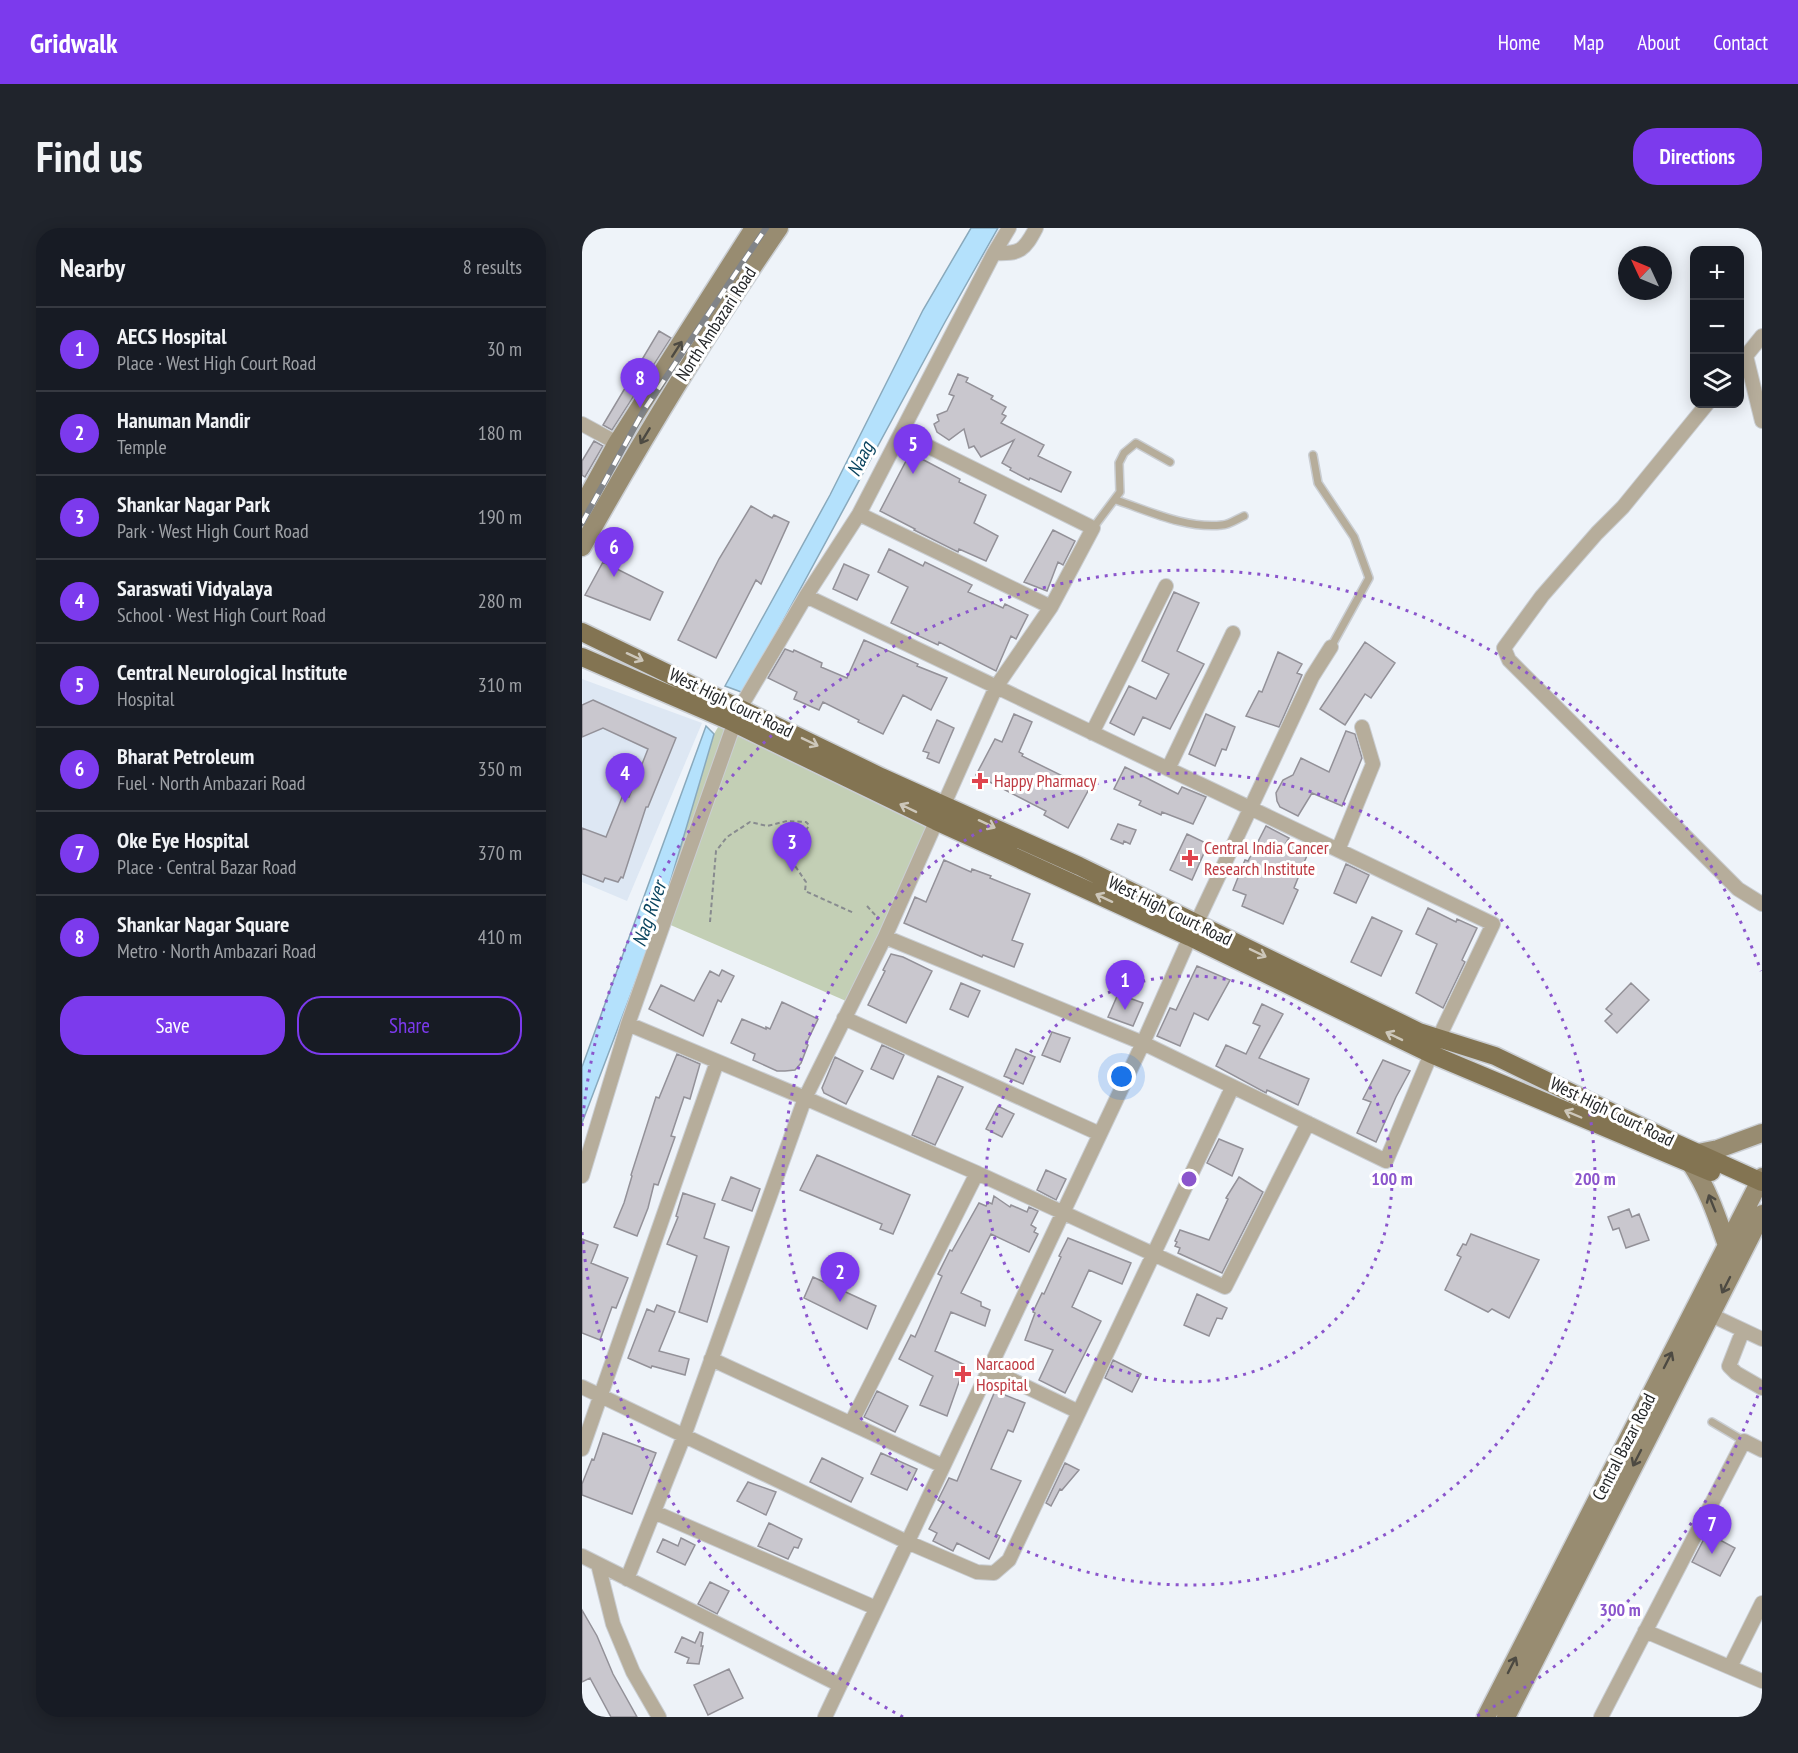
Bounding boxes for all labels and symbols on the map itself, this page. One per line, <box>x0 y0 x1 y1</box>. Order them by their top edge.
north arrow <box>1618 246 1672 300</box>
street label: North Ambazari Road <box>670 262 761 385</box>
one-way arrow <box>671 341 683 358</box>
pin: 8 <box>620 358 660 408</box>
pin: 5 <box>894 424 932 474</box>
one-way arrow <box>639 427 651 444</box>
water label: Naag <box>841 436 880 481</box>
pin: 6 <box>594 528 633 577</box>
one-way arrow <box>625 651 643 663</box>
street label: West High Court Road <box>666 663 797 742</box>
one-way arrow <box>801 737 819 749</box>
pin: 4 <box>606 754 645 803</box>
place label: Happy Pharmacy <box>994 769 1097 792</box>
marker: Happy Pharmacy <box>971 772 989 790</box>
one-way arrow <box>900 801 918 813</box>
one-way arrow <box>978 818 996 830</box>
pin: 3 <box>772 822 812 872</box>
place label: Central India Cancer Research Institute <box>1204 836 1329 880</box>
marker: Central India Cancer Research Institute <box>1181 849 1199 867</box>
street label: West High Court Road <box>1105 871 1236 950</box>
water label: Nag River <box>626 876 673 950</box>
one-way arrow <box>1096 892 1114 904</box>
one-way arrow <box>1248 948 1266 960</box>
pin: 1 <box>1106 960 1144 1010</box>
one-way arrow <box>1386 1030 1404 1041</box>
your location <box>1107 1062 1136 1091</box>
street label: West High Court Road <box>1547 1072 1678 1151</box>
one-way arrow <box>1564 1108 1583 1119</box>
text: 100 m <box>1371 1167 1413 1190</box>
text: 200 m <box>1574 1167 1616 1190</box>
centre of rings <box>1179 1169 1199 1189</box>
one-way arrow <box>1706 1195 1717 1213</box>
pin: 2 <box>820 1252 860 1302</box>
one-way arrow <box>1720 1275 1731 1293</box>
place label: Narcaood Hospital <box>976 1352 1035 1396</box>
one-way arrow <box>1663 1352 1674 1370</box>
marker: Narcaood Hospital <box>954 1365 972 1383</box>
street label: Central Bazar Road <box>1587 1389 1660 1504</box>
one-way arrow <box>1631 1449 1643 1467</box>
pin: 7 <box>1692 1504 1732 1554</box>
text: 300 m <box>1599 1598 1641 1621</box>
one-way arrow <box>1507 1656 1519 1674</box>

